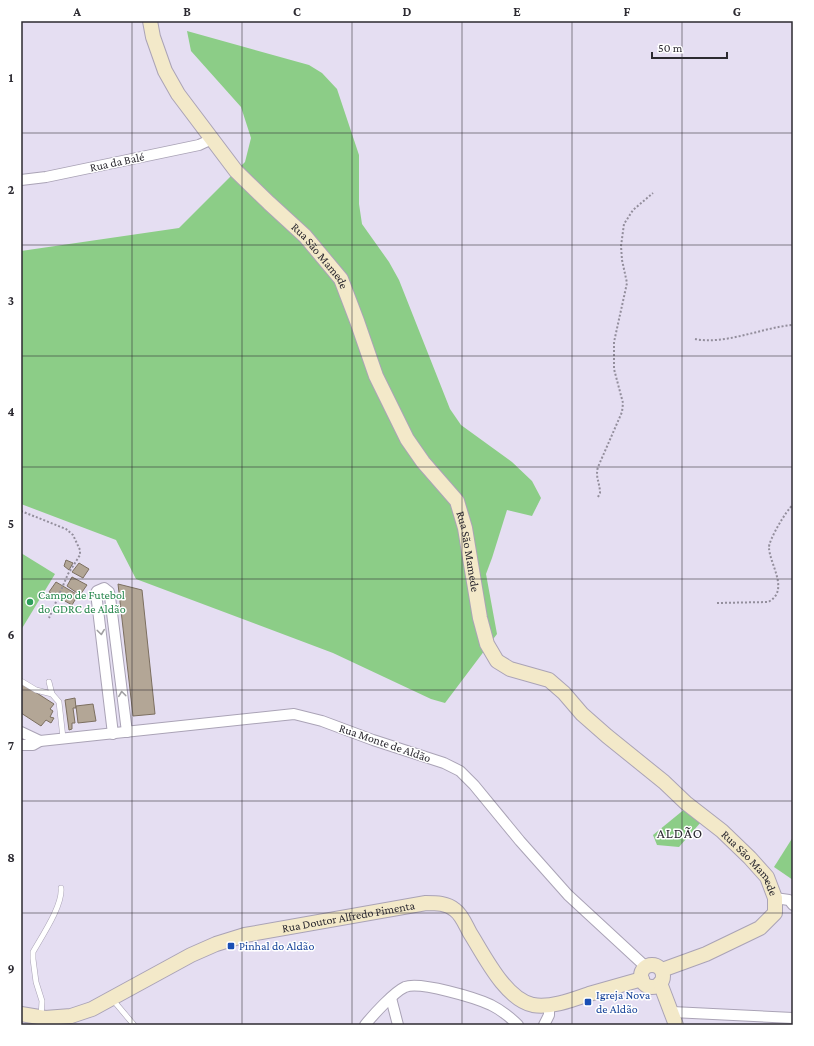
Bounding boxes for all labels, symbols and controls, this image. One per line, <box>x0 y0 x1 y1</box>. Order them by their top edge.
text: A <box>72 4 81 19</box>
text: B <box>183 4 191 19</box>
text: C <box>293 4 301 19</box>
text: D <box>403 4 412 19</box>
text: E <box>513 4 521 19</box>
text: F <box>624 4 631 19</box>
text: G <box>733 4 741 19</box>
scale bar <box>652 34 727 60</box>
text: 50 m <box>658 41 683 55</box>
text: 1 <box>9 70 14 85</box>
street label: Rua da Balé <box>88 149 146 175</box>
text: 2 <box>8 182 15 197</box>
street label: Rua São Mamede <box>288 220 351 291</box>
text: 3 <box>8 293 14 308</box>
text: 4 <box>7 404 15 419</box>
street label: Rua São Mamede <box>453 509 483 593</box>
text: 5 <box>8 516 14 531</box>
place label: Campo de Futebol do GDRC de Aldão <box>38 588 126 616</box>
marker: Campo de Futebol do GDRC de Aldão <box>25 597 35 607</box>
text: 6 <box>7 627 15 642</box>
one-way arrow <box>96 629 105 635</box>
one-way arrow <box>118 690 127 697</box>
street label: Rua Monte de Aldão <box>337 721 433 765</box>
text: 7 <box>8 738 14 753</box>
district label: ALDÃO <box>657 825 703 841</box>
street label: Rua São Mamede <box>718 827 781 898</box>
text: 8 <box>7 850 15 865</box>
street label: Rua Doutor Alfredo Pimenta <box>281 898 416 935</box>
place label: Pinhal do Aldão <box>239 939 314 953</box>
marker: Pinhal do Aldão <box>226 941 236 951</box>
text: 9 <box>7 961 15 976</box>
place label: Igreja Nova de Aldão <box>596 988 651 1016</box>
marker: Igreja Nova de Aldão <box>583 997 593 1007</box>

